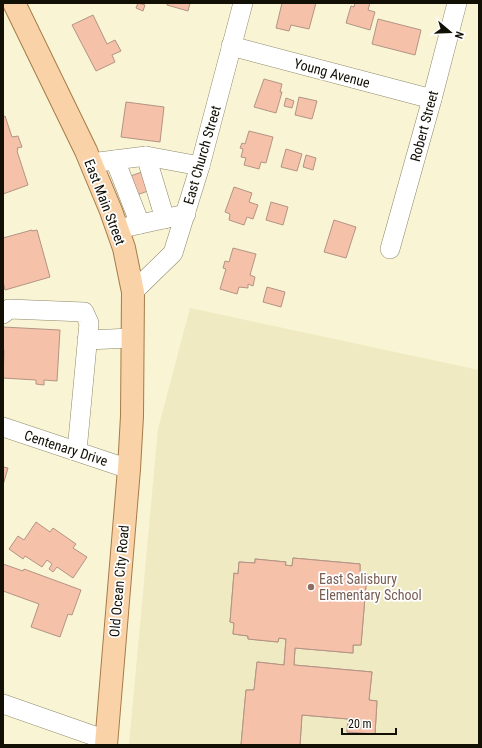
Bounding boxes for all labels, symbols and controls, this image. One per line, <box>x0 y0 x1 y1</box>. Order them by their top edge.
north arrow <box>430 12 470 52</box>
text: N <box>452 30 466 41</box>
street label: Young Avenue <box>292 55 372 91</box>
street label: Robert Street <box>407 89 441 163</box>
street label: East Church Street <box>180 104 224 206</box>
street label: East Main Street <box>81 157 129 247</box>
street label: Centenary Drive <box>22 427 110 469</box>
street label: Old Ocean City Road <box>106 524 132 638</box>
place label: East Salisbury Elementary School <box>319 571 422 603</box>
marker: East Salisbury Elementary School <box>306 582 316 592</box>
scale bar <box>342 710 396 736</box>
text: 20 m <box>348 717 372 731</box>

